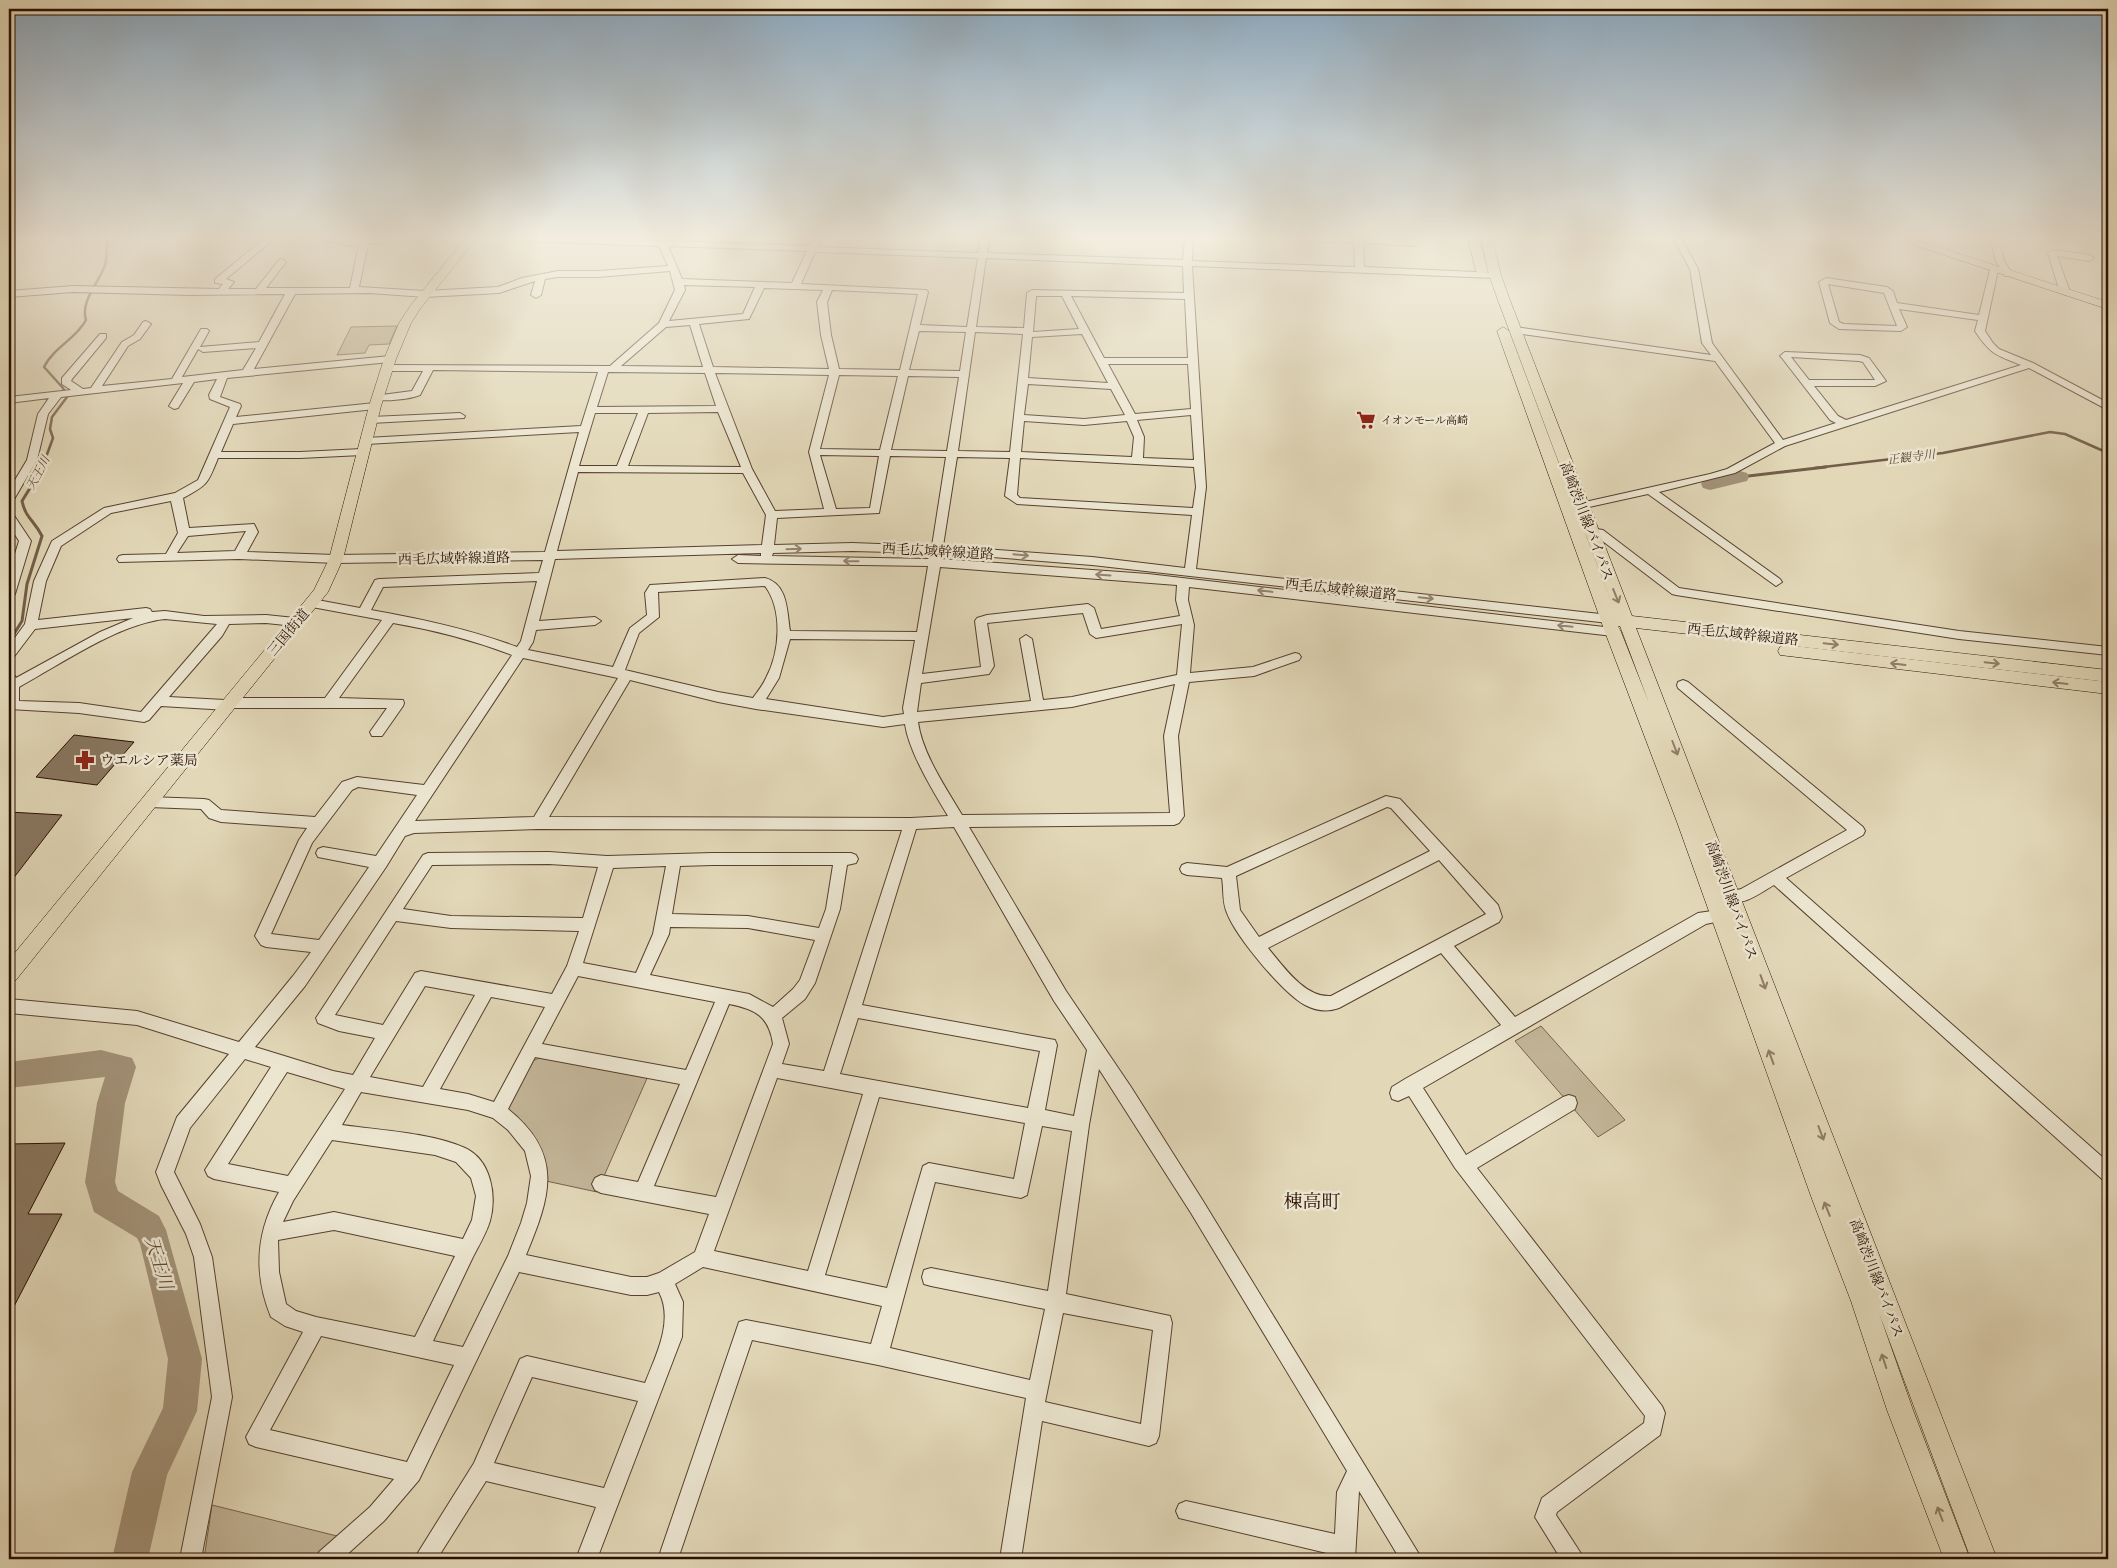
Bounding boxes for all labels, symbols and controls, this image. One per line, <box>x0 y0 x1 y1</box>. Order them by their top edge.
supermarket icon: イオンモール高崎 <box>1355 409 1377 431</box>
place label: イオンモール高崎 <box>1381 414 1468 427</box>
water label: 正観寺川 <box>1886 447 1938 467</box>
water label: 天王川 <box>23 452 54 492</box>
street label: 高崎渋川線バイパス <box>1556 459 1617 583</box>
street label: 西毛広域幹線道路 <box>882 540 994 563</box>
one-way arrow <box>786 544 802 554</box>
street label: 西毛広域幹線道路 <box>398 549 510 568</box>
one-way arrow <box>1013 550 1029 560</box>
one-way arrow <box>843 556 859 565</box>
one-way arrow <box>1095 570 1111 579</box>
street label: 西毛広域幹線道路 <box>1284 575 1398 604</box>
one-way arrow <box>1257 586 1273 596</box>
one-way arrow <box>1612 588 1622 603</box>
one-way arrow <box>1418 593 1434 603</box>
street label: 三国街道 <box>264 605 313 659</box>
street label: 西毛広域幹線道路 <box>1686 620 1800 649</box>
one-way arrow <box>1557 621 1573 631</box>
one-way arrow <box>1823 639 1839 649</box>
one-way arrow <box>1984 658 2000 668</box>
one-way arrow <box>1891 659 1907 669</box>
one-way arrow <box>2052 678 2068 688</box>
one-way arrow <box>1671 740 1680 755</box>
pharmacy icon: ウエルシア薬局 <box>74 749 96 771</box>
place label: ウエルシア薬局 <box>100 752 198 769</box>
street label: 高崎渋川線バイパス <box>1702 838 1761 962</box>
one-way arrow <box>1759 974 1768 989</box>
one-way arrow <box>1766 1049 1775 1065</box>
one-way arrow <box>1817 1125 1826 1141</box>
district label: 棟高町 <box>1283 1190 1341 1213</box>
one-way arrow <box>1821 1202 1831 1217</box>
street label: 高崎渋川線バイパス <box>1846 1216 1907 1340</box>
water label: 天王川 <box>141 1234 178 1294</box>
one-way arrow <box>1879 1354 1888 1370</box>
one-way arrow <box>1935 1506 1944 1521</box>

